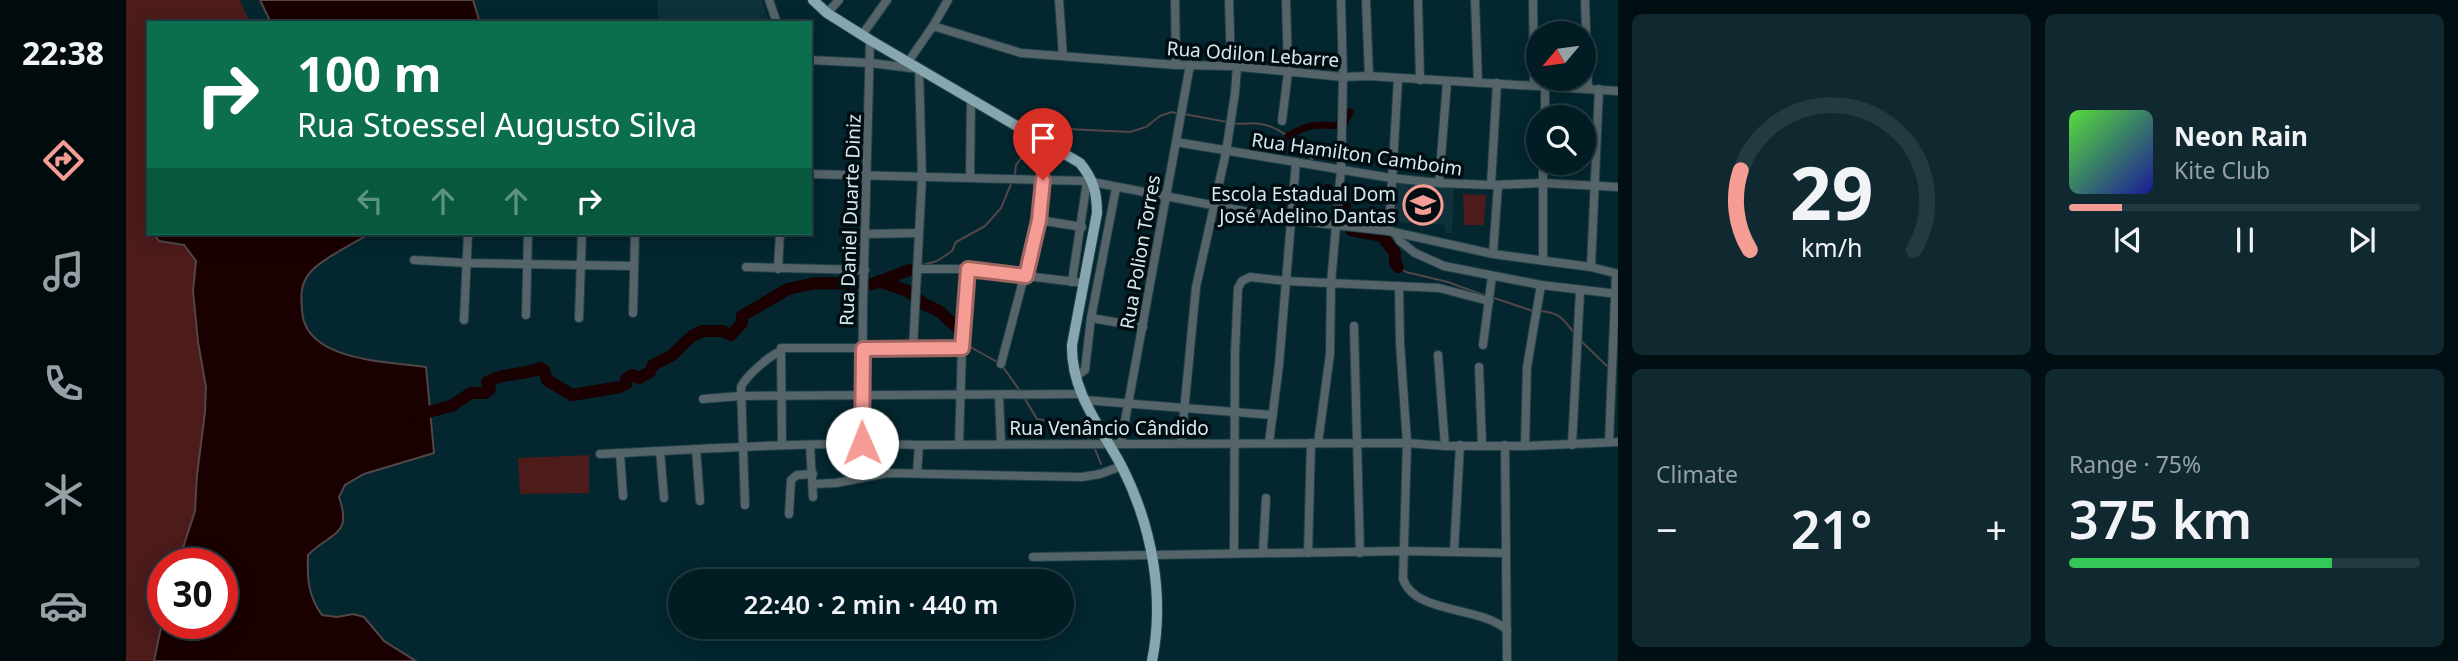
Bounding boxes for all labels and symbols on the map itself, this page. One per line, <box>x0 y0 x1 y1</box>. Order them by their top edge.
north arrow <box>1526 21 1596 91</box>
street label: Rua Odilon Lebarre <box>1166 35 1340 73</box>
pin <box>1013 108 1073 180</box>
street label: Rua Daniel Duarte Diniz <box>833 114 867 326</box>
street label: Rua Hamilton Camboim <box>1250 126 1464 182</box>
street label: Rua Polion Torres <box>1114 173 1166 331</box>
place label: Escola Estadual Dom José Adelino Dantas <box>1211 181 1396 229</box>
school or university icon: Escola Estadual Dom José Adelino Dantas <box>1402 184 1444 226</box>
position arrow <box>825 406 899 480</box>
street label: Rua Venâncio Cândido <box>1009 415 1209 441</box>
speed limit sign: 30 <box>147 548 238 639</box>

